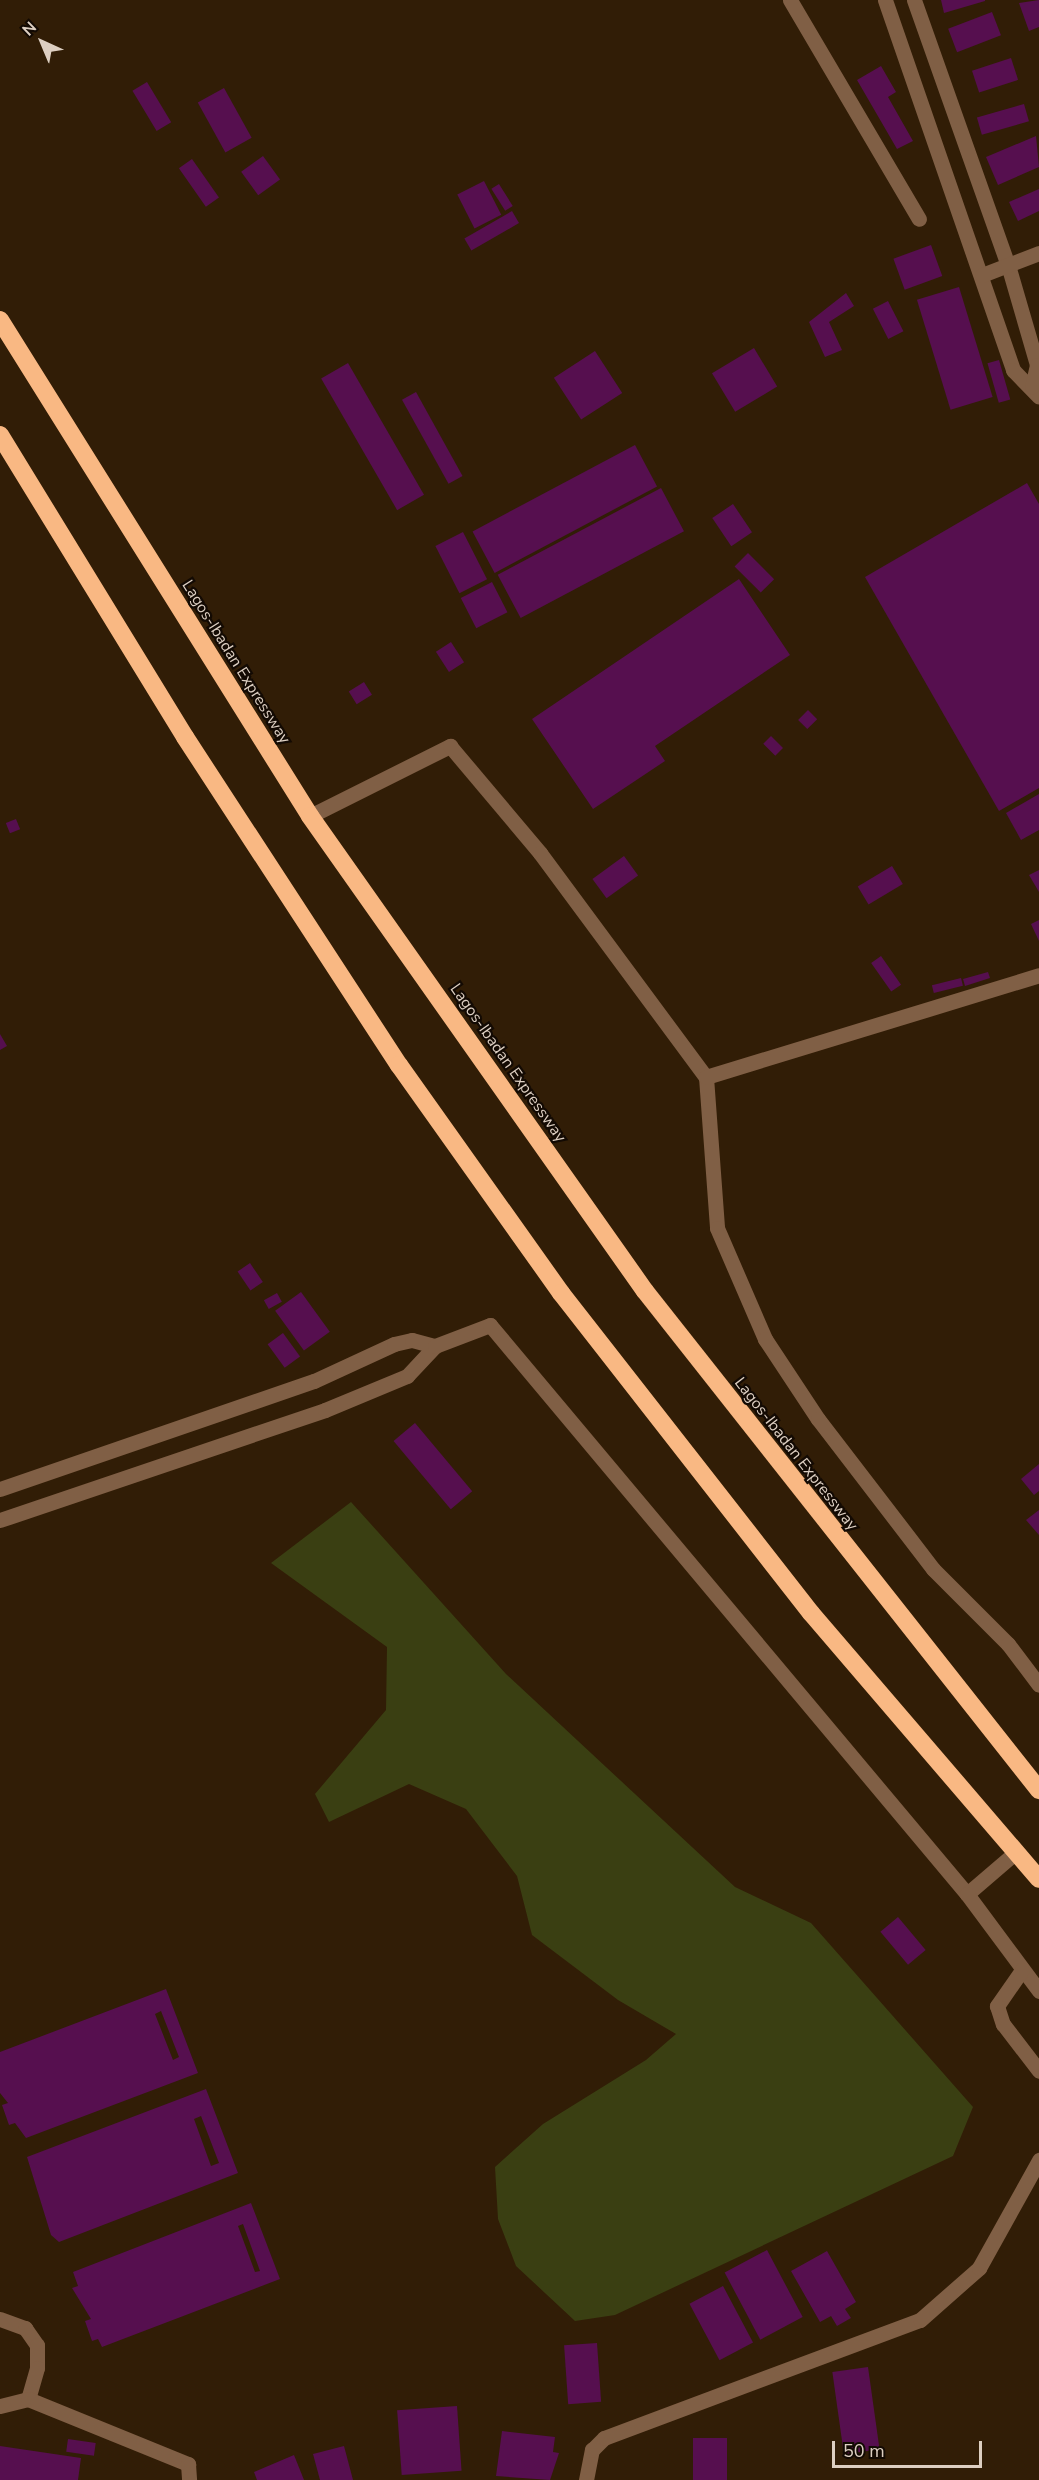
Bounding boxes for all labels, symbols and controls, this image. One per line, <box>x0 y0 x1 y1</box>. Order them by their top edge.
north arrow <box>12 12 72 72</box>
text: N <box>18 17 41 41</box>
street label: Lagos-Ibadan Expressway <box>178 577 294 747</box>
street label: Lagos-Ibadan Expressway <box>446 980 570 1146</box>
street label: Lagos-Ibadan Expressway <box>730 1374 862 1534</box>
scale bar <box>835 2429 985 2467</box>
text: 50 m <box>843 2439 885 2463</box>

